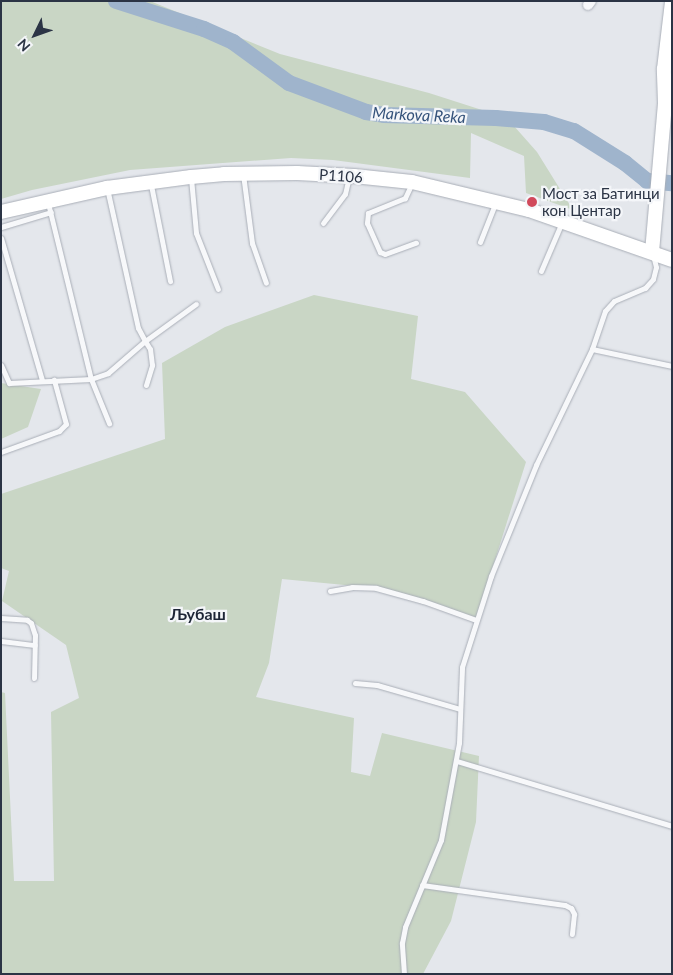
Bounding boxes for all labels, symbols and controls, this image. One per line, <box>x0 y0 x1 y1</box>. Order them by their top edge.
north arrow <box>10 10 60 60</box>
text: N <box>14 36 33 55</box>
water label: Markova Reka <box>372 103 466 127</box>
street label: P1106 <box>319 165 363 187</box>
place label: Мост за Батинци кон Центар <box>542 184 660 219</box>
marker: Мост за Батинци кон Центар <box>526 196 538 208</box>
district label: Љубаш <box>170 604 226 624</box>

